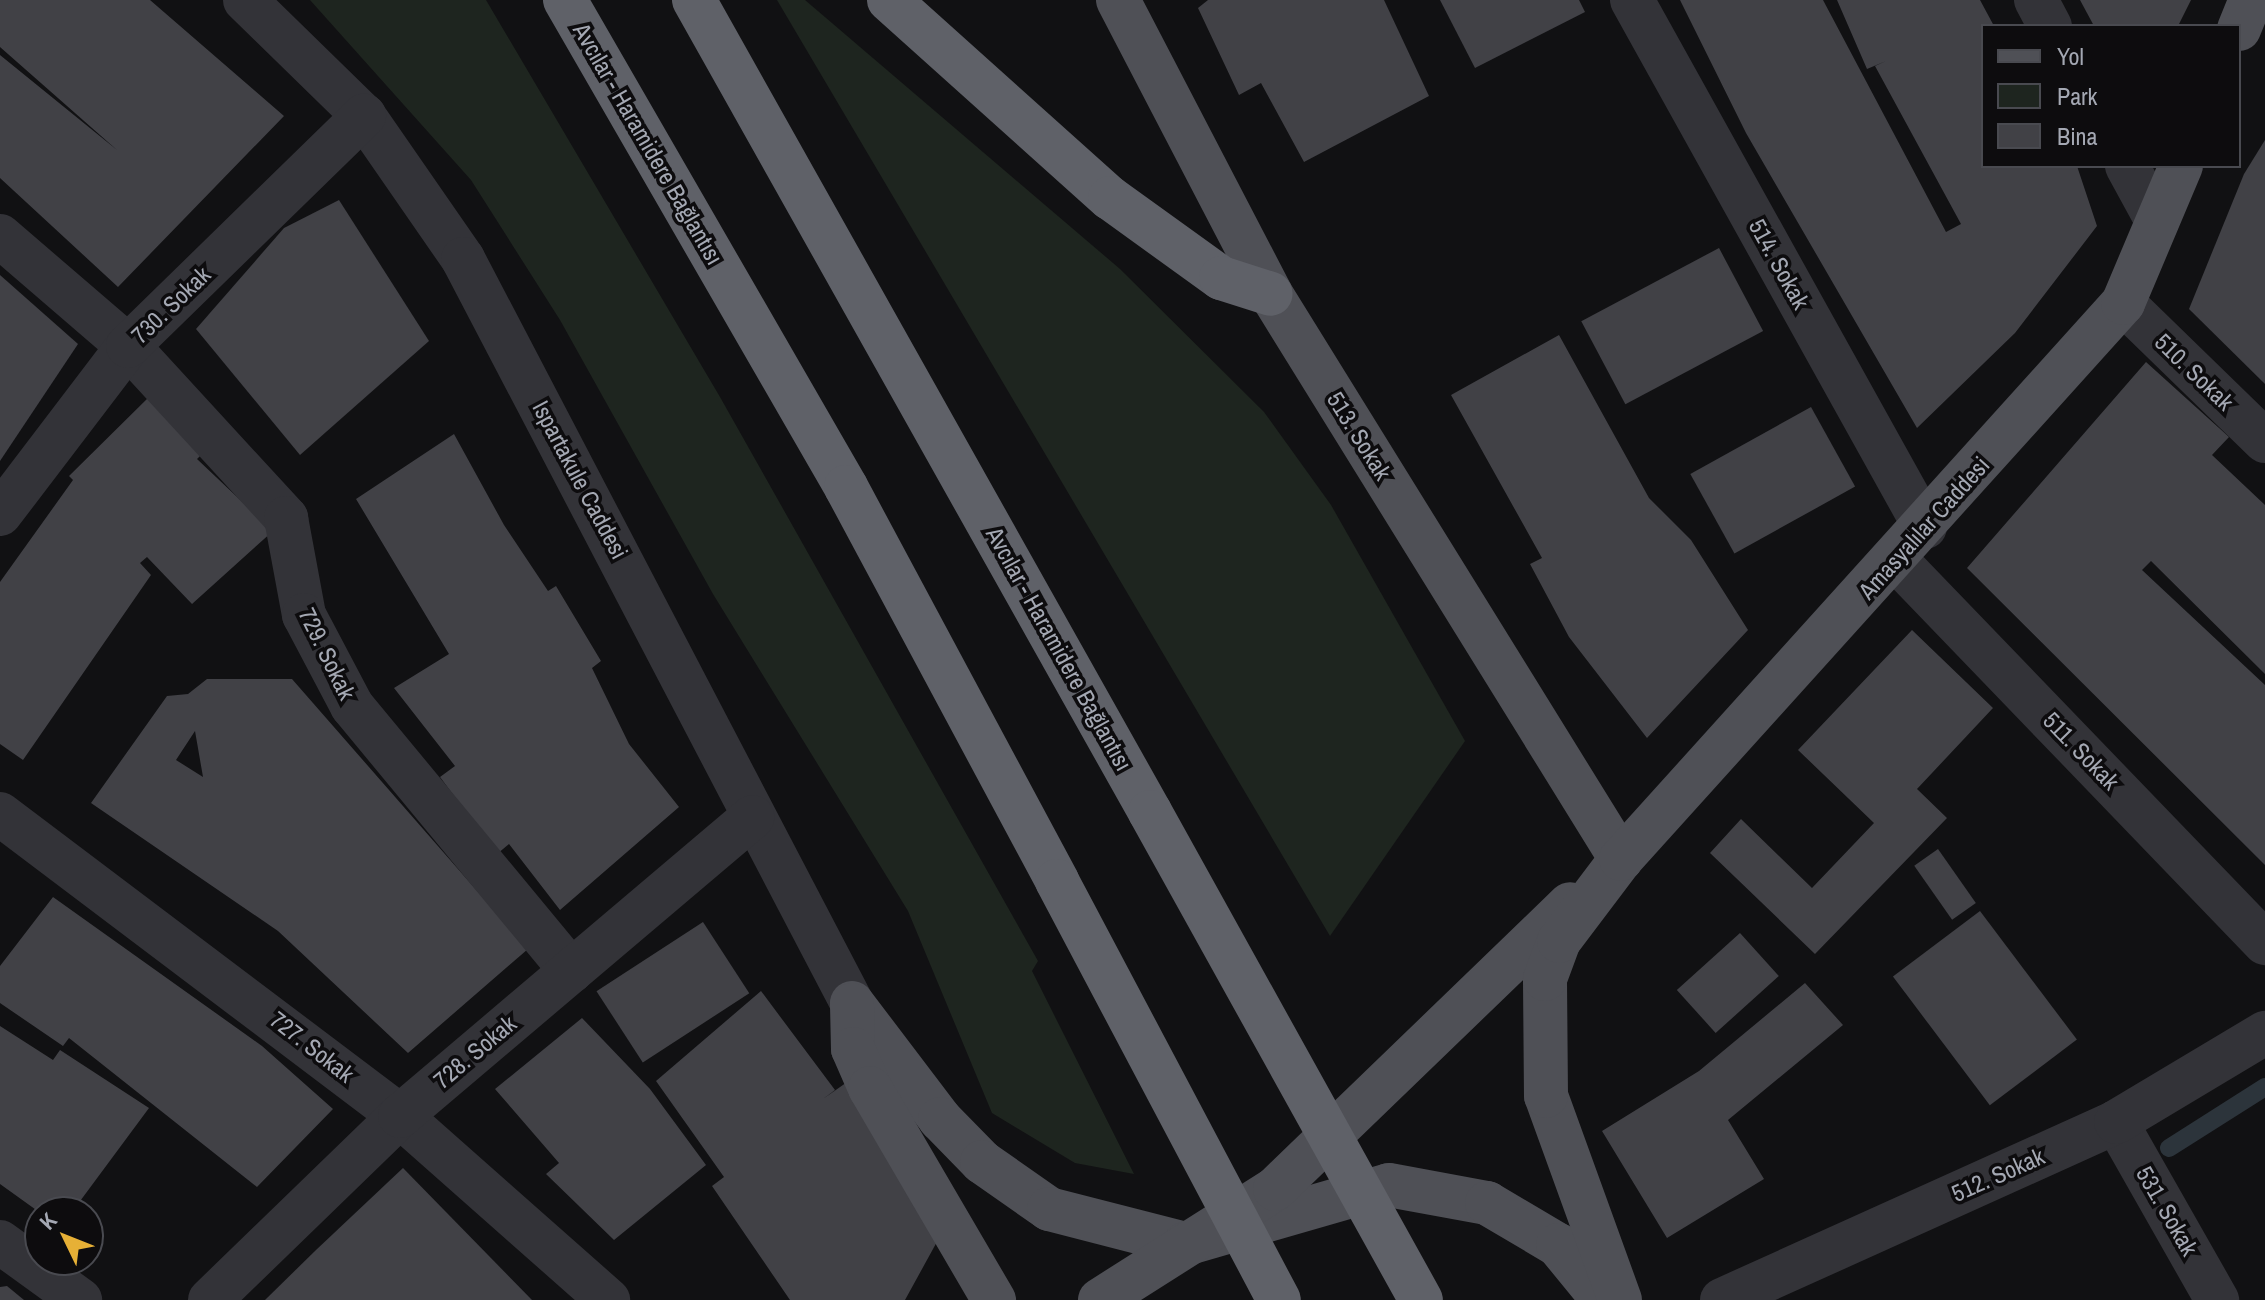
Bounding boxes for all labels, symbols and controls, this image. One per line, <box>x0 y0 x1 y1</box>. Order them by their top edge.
street label: Avcılar - Haramidere Bağlantısı <box>567 18 729 270</box>
legend <box>1981 24 2241 168</box>
text: Yol <box>2057 40 2084 72</box>
text: Park <box>2057 80 2097 112</box>
text: Bina <box>2057 120 2098 152</box>
street label: 514. Sokak <box>1743 214 1815 314</box>
street label: 730. Sokak <box>126 260 216 350</box>
street label: 510. Sokak <box>2149 327 2239 417</box>
street label: 513. Sokak <box>1321 387 1397 485</box>
street label: Ispartakule Caddesi <box>526 396 634 564</box>
street label: Amasyalılar Caddesi <box>1853 451 1995 605</box>
street label: Avcılar - Haramidere Bağlantısı <box>980 522 1138 776</box>
street label: 729. Sokak <box>292 603 362 705</box>
street label: 511. Sokak <box>2037 706 2125 796</box>
street label: 727. Sokak <box>264 1005 360 1089</box>
street label: 728. Sokak <box>428 1009 522 1095</box>
street label: 512. Sokak <box>1947 1142 2049 1208</box>
street label: 531. Sokak <box>2130 1161 2204 1261</box>
north arrow <box>24 1196 104 1276</box>
text: K <box>32 1206 63 1236</box>

